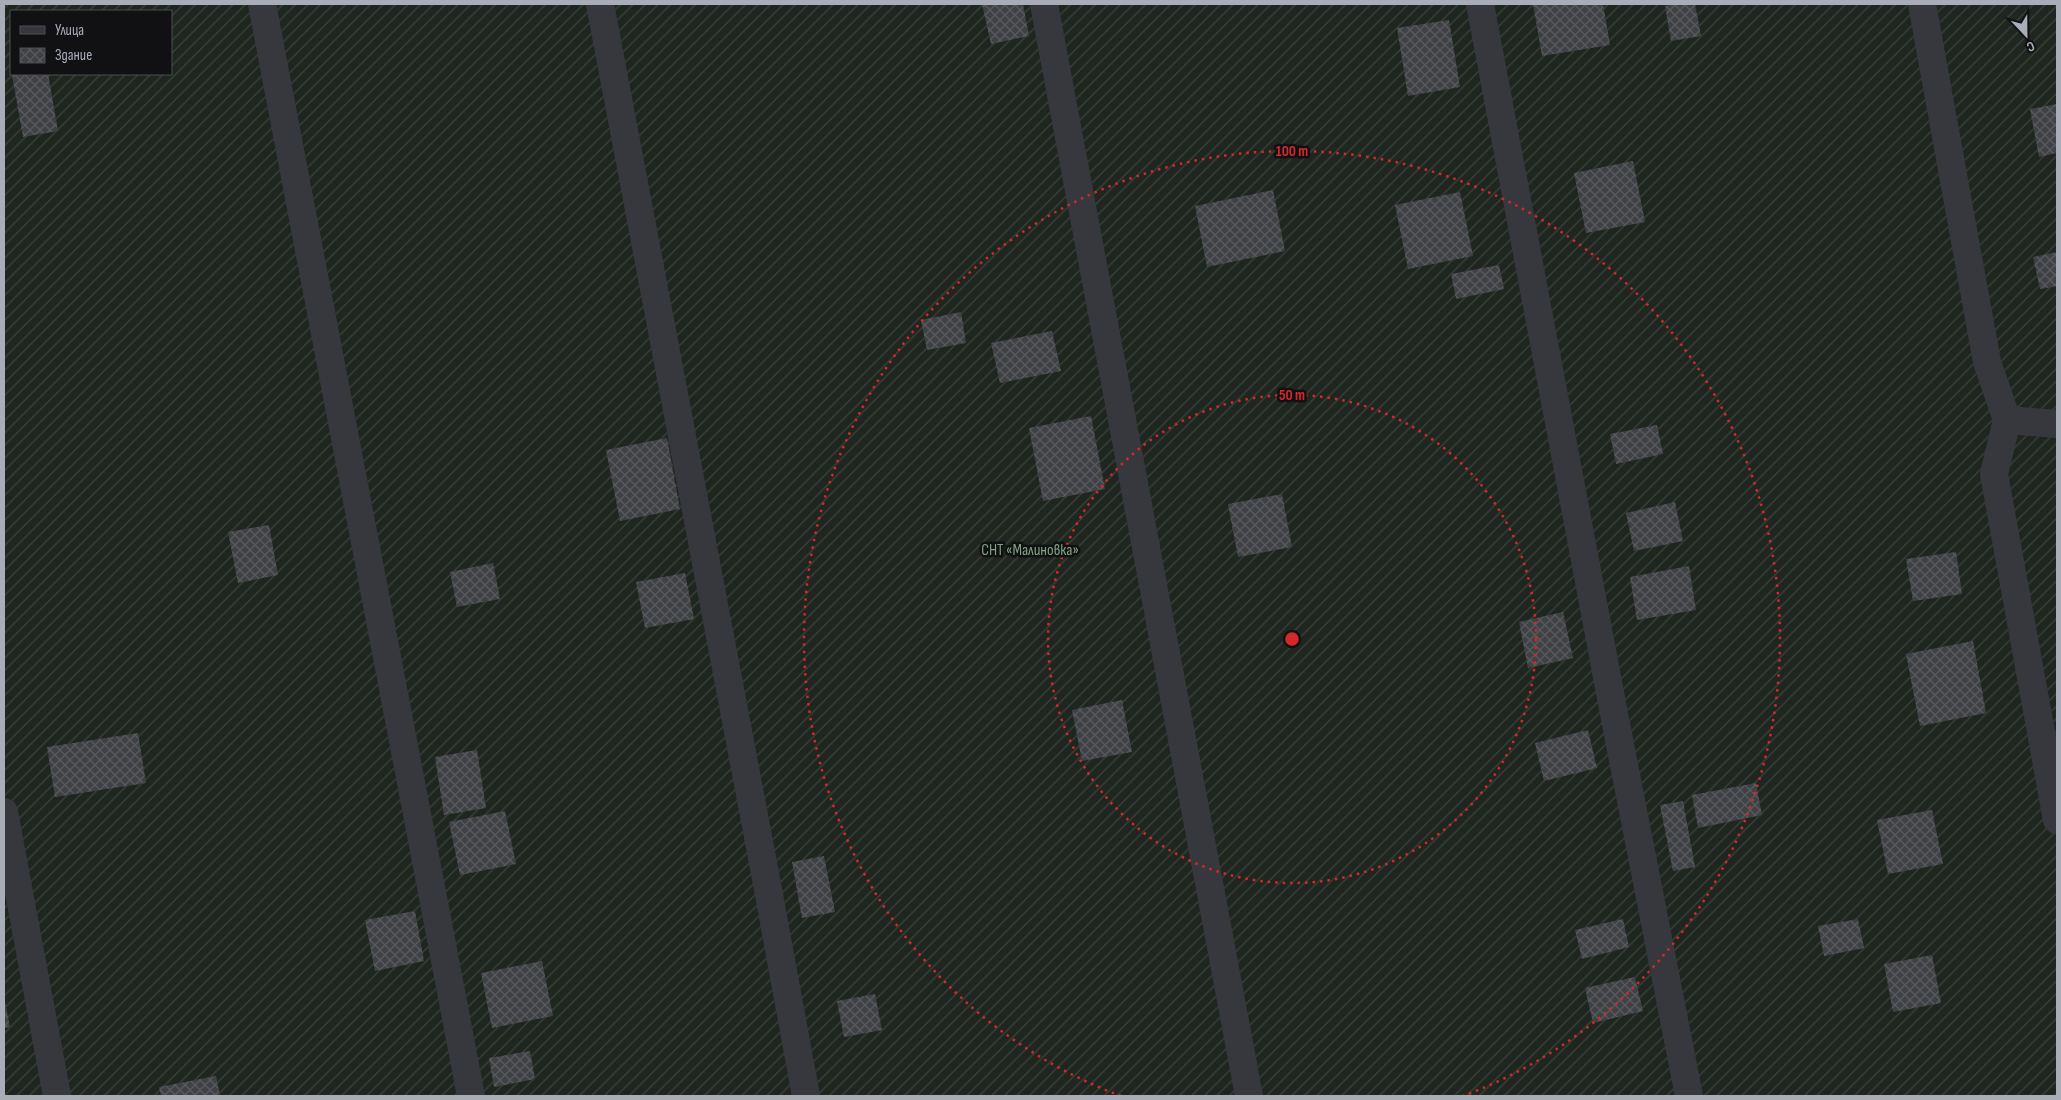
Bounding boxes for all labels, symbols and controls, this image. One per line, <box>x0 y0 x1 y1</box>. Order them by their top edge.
legend <box>10 10 172 75</box>
north arrow <box>2001 10 2051 60</box>
text: Улица <box>55 21 84 40</box>
text: С <box>2024 37 2037 56</box>
text: Здание <box>55 46 92 65</box>
text: 100 m <box>1276 142 1308 161</box>
text: 50 m <box>1279 386 1305 405</box>
park label: СНТ «Малиновка» <box>981 541 1079 560</box>
centre of rings <box>1283 630 1301 648</box>

